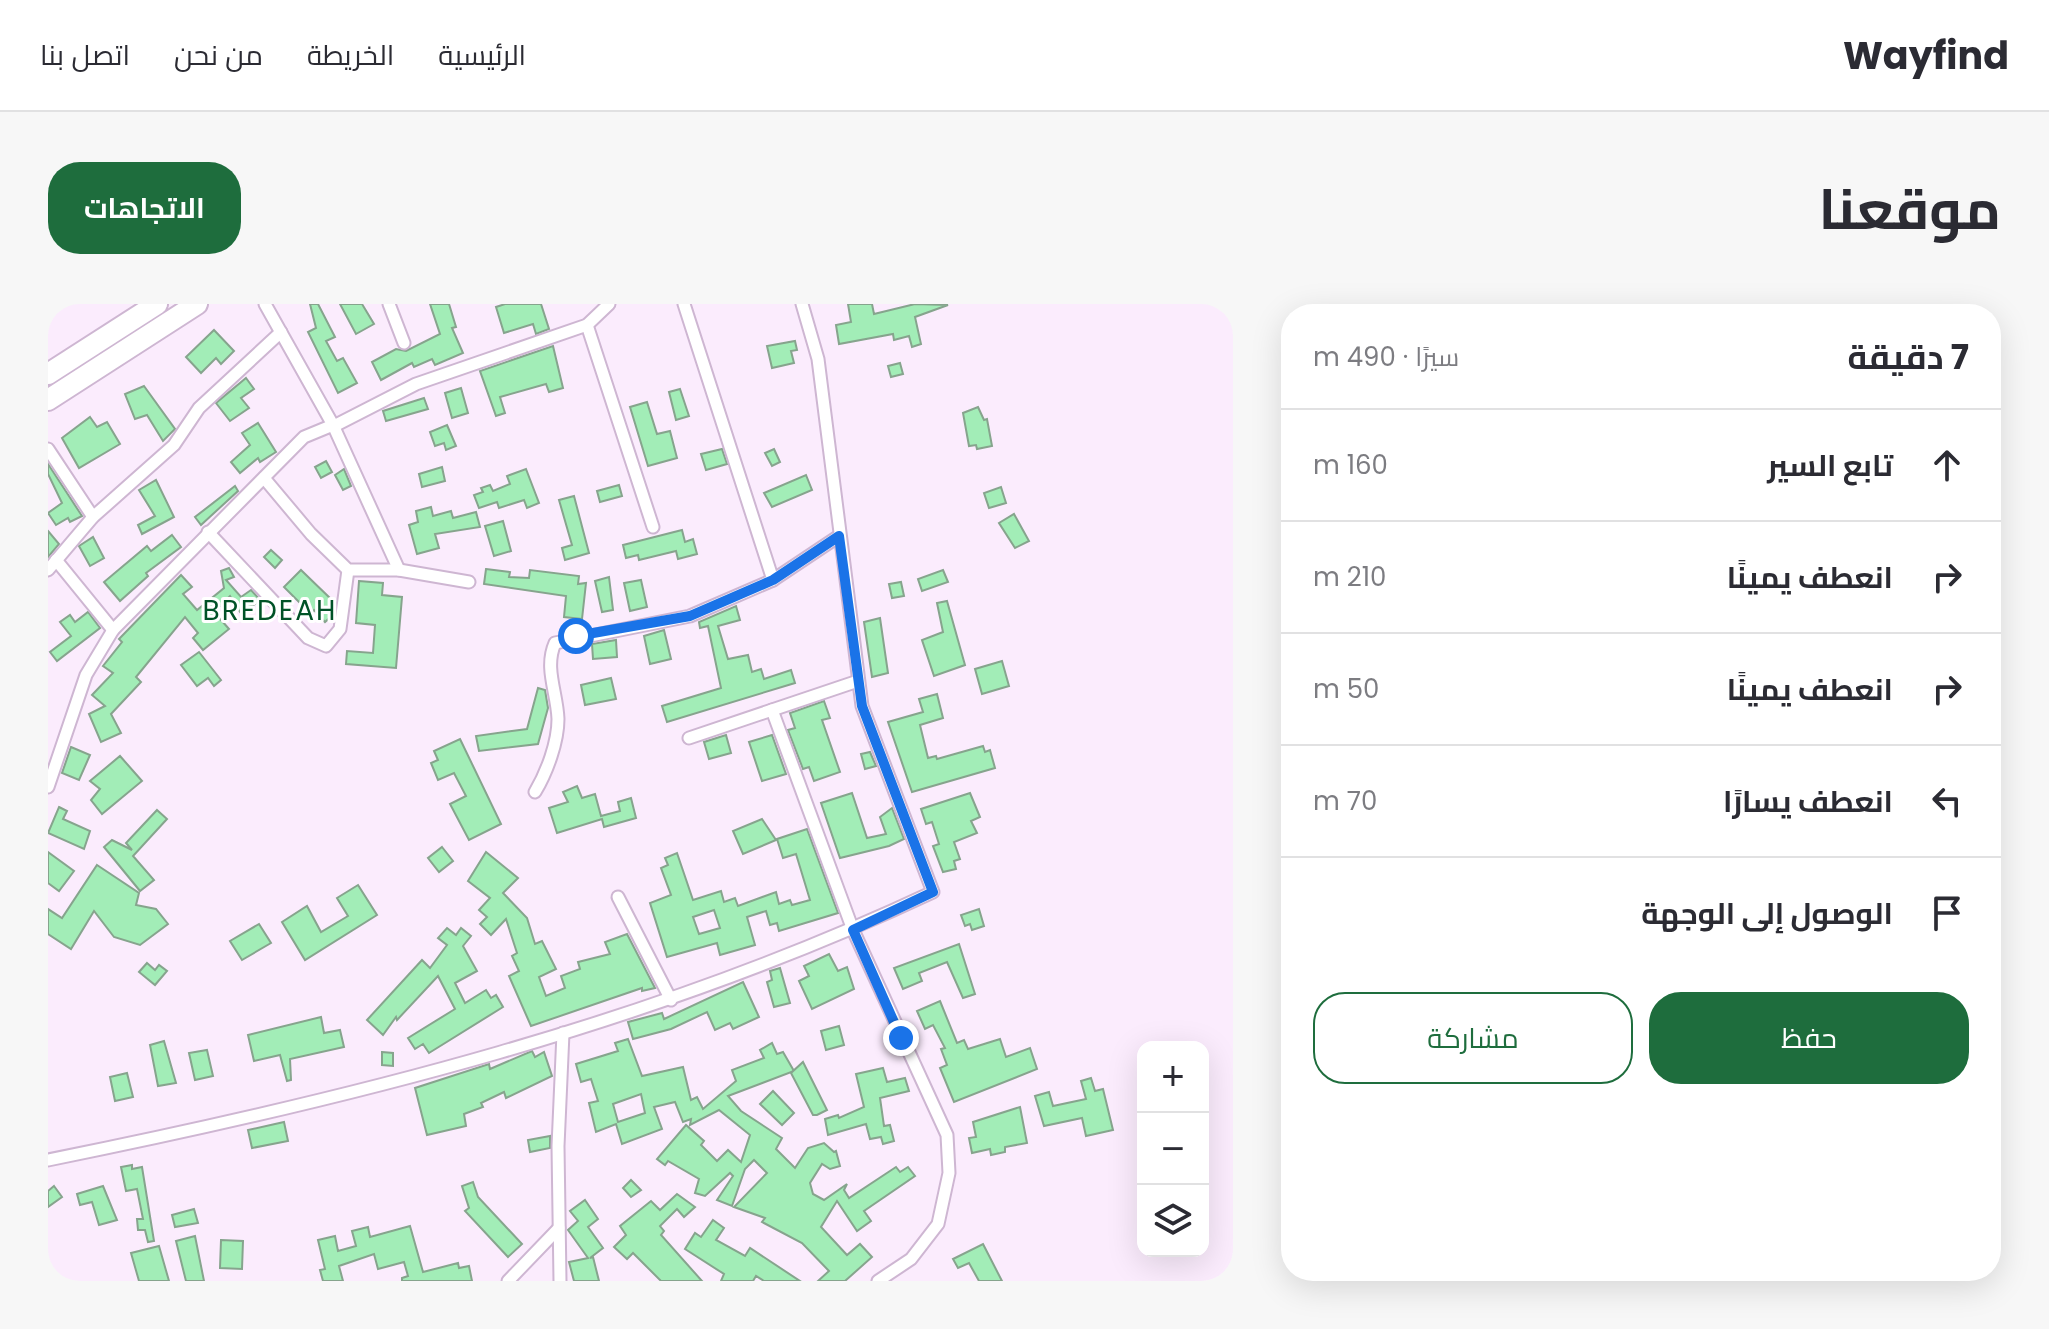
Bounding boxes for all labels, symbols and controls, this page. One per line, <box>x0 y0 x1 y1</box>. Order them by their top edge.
text: Wayfind <box>1843 29 2009 82</box>
text: اتصل بنا <box>40 36 130 75</box>
text: من نحن <box>174 36 263 75</box>
text: الخريطة <box>307 36 394 75</box>
text: الرئيسية <box>438 36 526 75</box>
button: الاتجاهات <box>48 162 241 254</box>
text: موقعنا <box>1818 170 2001 249</box>
text: 7 دقيقة <box>1847 333 1969 381</box>
text: سيرًا · 490 m <box>1313 339 1459 375</box>
icon: ahead <box>1925 443 1969 487</box>
text: تابع السير <box>1767 444 1893 487</box>
text: 160 m <box>1313 447 1388 483</box>
icon: right <box>1925 555 1969 599</box>
text: انعطف يمينًا <box>1727 556 1893 599</box>
text: 210 m <box>1313 559 1386 595</box>
district label: BREDEAH <box>203 591 337 630</box>
route start <box>558 618 594 654</box>
icon: right <box>1925 667 1969 711</box>
text: انعطف يمينًا <box>1727 668 1893 711</box>
text: 50 m <box>1313 671 1379 707</box>
icon: left <box>1925 779 1969 823</box>
text: انعطف يسارًا <box>1723 780 1893 823</box>
text: 70 m <box>1313 783 1377 819</box>
icon: arrive <box>1925 891 1969 935</box>
text: الوصول إلى الوجهة <box>1641 892 1893 935</box>
button: مشاركة <box>1313 992 1633 1084</box>
button: حفظ <box>1649 992 1969 1084</box>
route end <box>883 1020 919 1056</box>
map controls <box>1137 1041 1209 1257</box>
button: + <box>1137 1041 1209 1113</box>
button: − <box>1137 1113 1209 1185</box>
button: layers <box>1137 1185 1209 1257</box>

